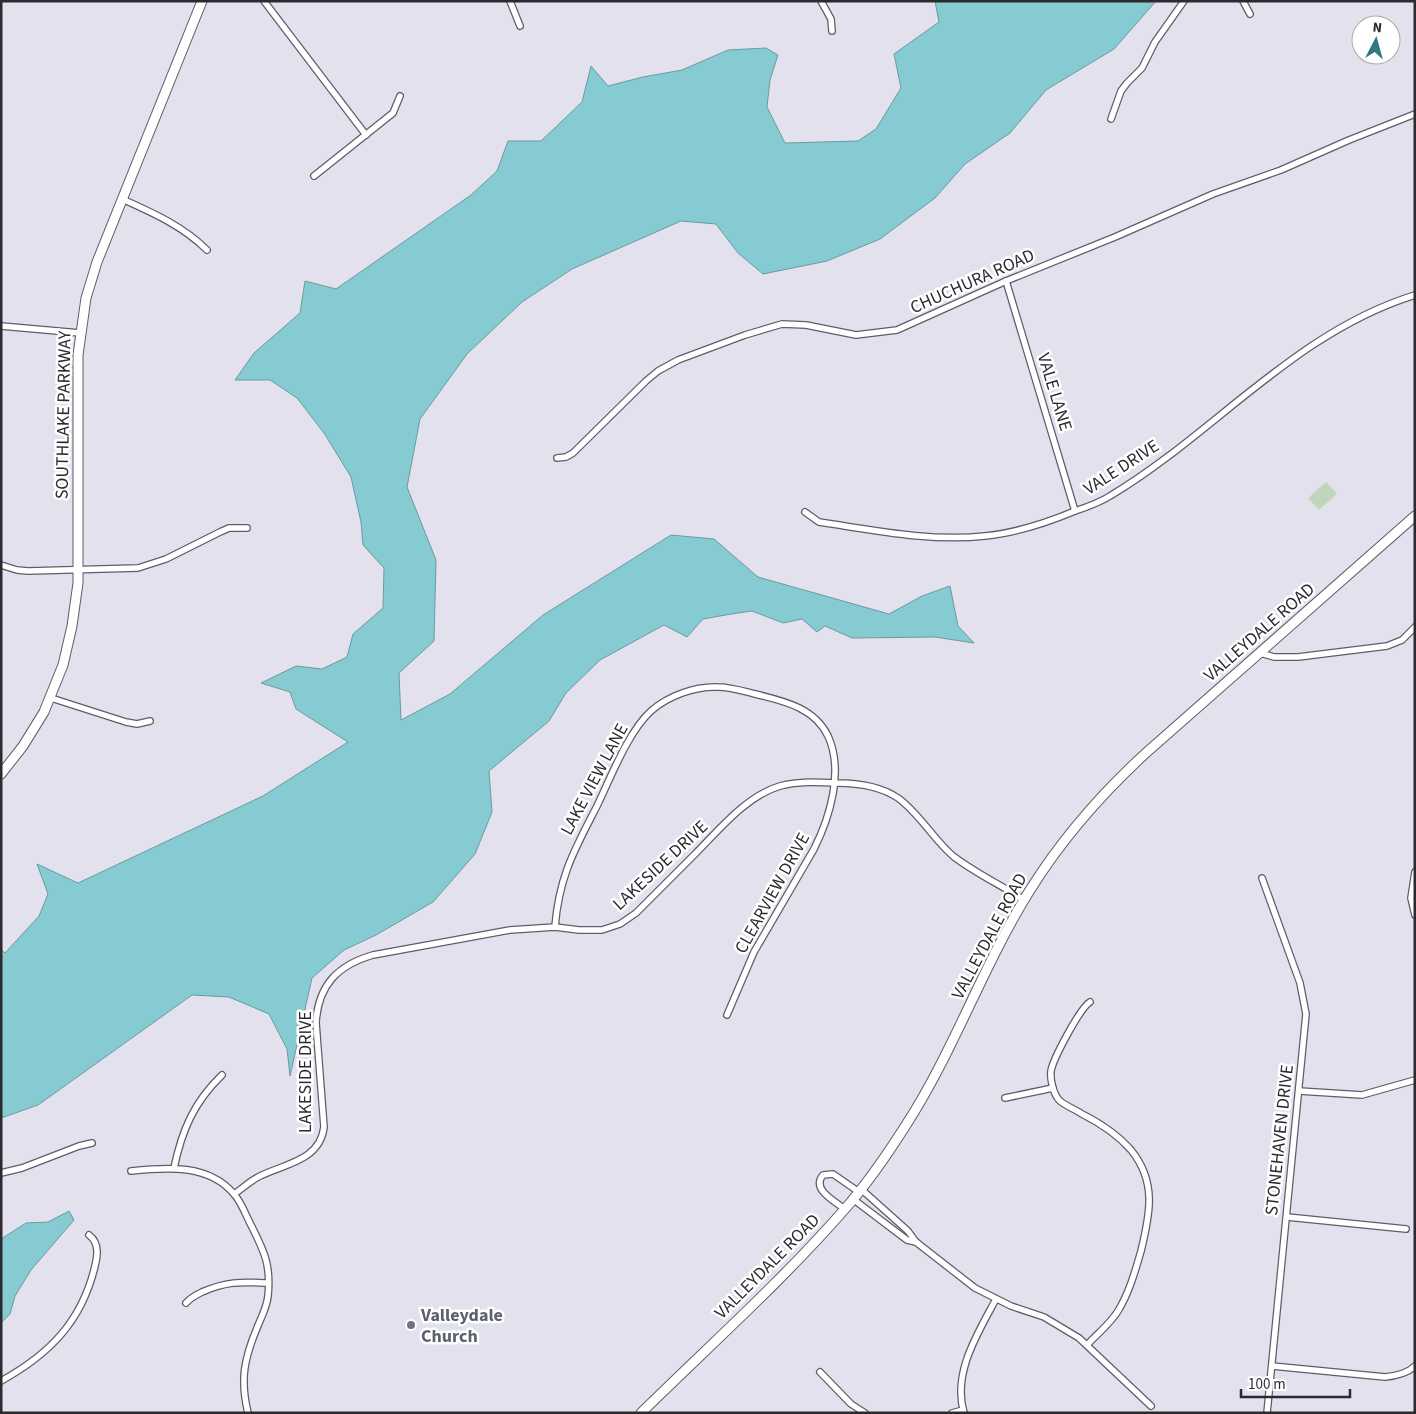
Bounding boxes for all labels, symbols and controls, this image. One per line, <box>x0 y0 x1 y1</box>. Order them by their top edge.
north arrow <box>1351 15 1401 65</box>
text: N <box>1372 18 1383 38</box>
street label: CHUCHURA ROAD <box>906 243 1038 320</box>
street label: SOUTHLAKE PARKWAY <box>50 330 77 499</box>
street label: VALE LANE <box>1031 350 1078 434</box>
street label: VALE DRIVE <box>1079 434 1164 501</box>
street label: VALLEYDALE ROAD <box>1198 577 1320 688</box>
street label: LAKE VIEW LANE <box>555 719 634 839</box>
street label: LAKESIDE DRIVE <box>607 815 713 916</box>
street label: CLEARVIEW DRIVE <box>729 828 816 958</box>
street label: VALLEYDALE ROAD <box>946 869 1033 1004</box>
street label: LAKESIDE DRIVE <box>293 1011 318 1133</box>
street label: STONEHAVEN DRIVE <box>1259 1063 1300 1217</box>
street label: VALLEYDALE ROAD <box>709 1208 826 1325</box>
place label: Valleydale Church <box>420 1303 503 1349</box>
marker: Valleydale Church <box>405 1319 417 1331</box>
scale bar <box>1241 1366 1350 1398</box>
text: 100 m <box>1248 1374 1286 1395</box>

